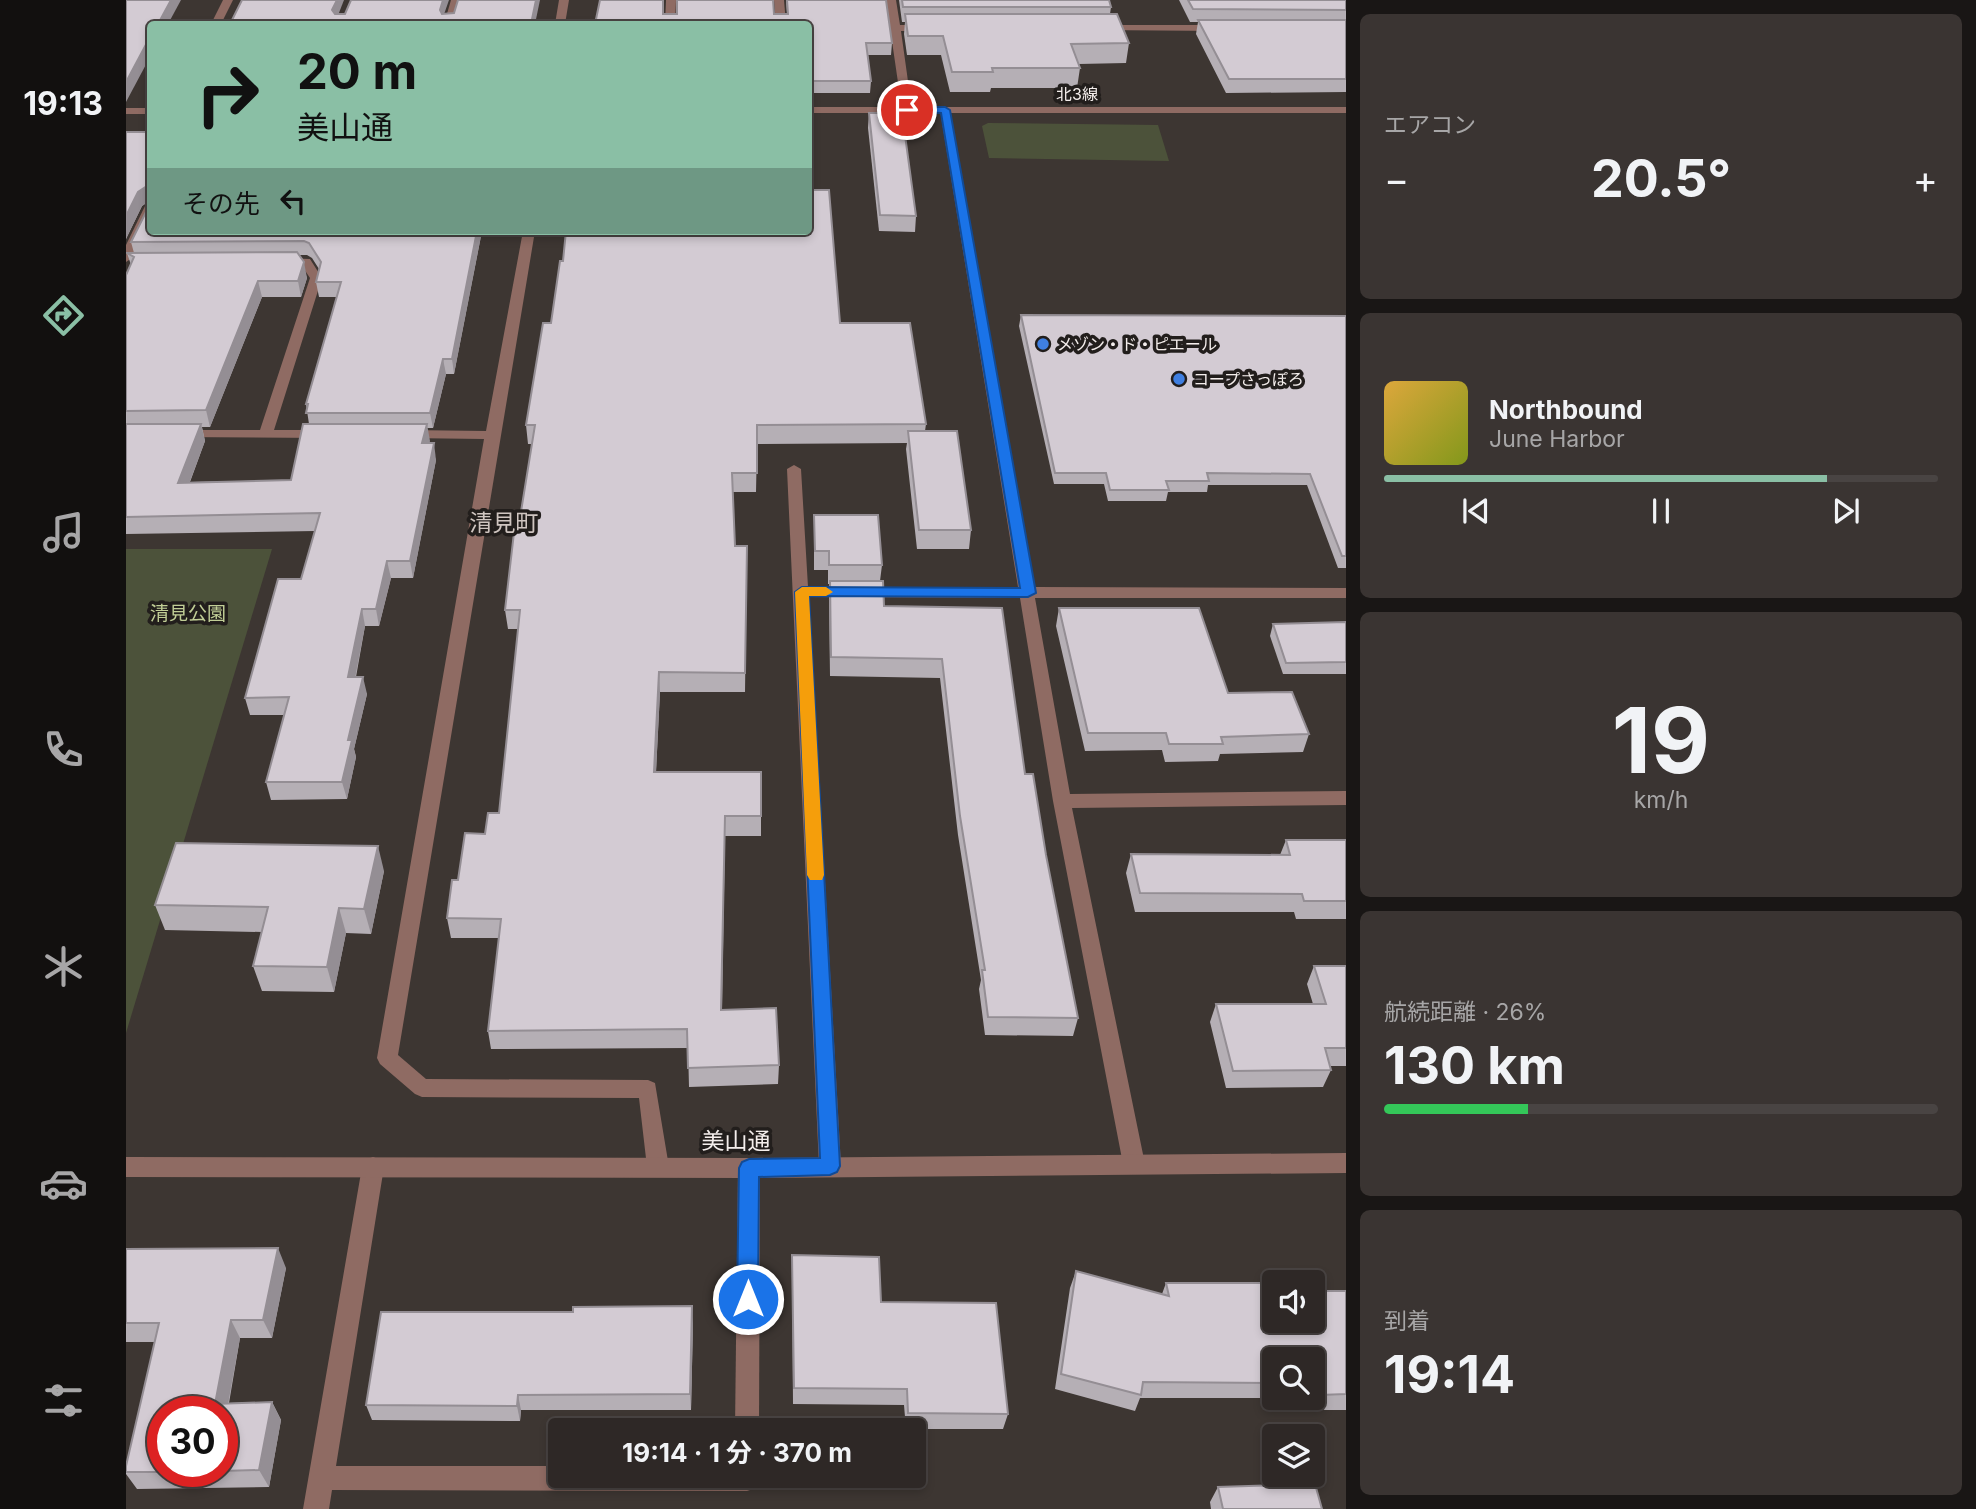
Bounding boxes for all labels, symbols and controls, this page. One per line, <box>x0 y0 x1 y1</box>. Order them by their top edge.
text: 20 m <box>297 42 417 101</box>
icon: right <box>182 49 273 140</box>
pin <box>877 80 937 140</box>
text: 19:13 <box>23 84 103 123</box>
street label: 北3線 <box>1056 84 1098 104</box>
icon: arrive <box>888 91 926 129</box>
text: 美山通 <box>297 108 393 147</box>
text: エアコン <box>1384 111 1476 139</box>
text: 20.5° <box>1591 147 1731 210</box>
text: − <box>1384 156 1409 202</box>
text: + <box>1913 156 1938 202</box>
icon: left <box>274 182 312 220</box>
text: その先 <box>182 188 260 219</box>
icon: directions <box>39 291 88 340</box>
place label: メゾン・ド・ピエール <box>1057 334 1217 354</box>
marker: メゾン・ド・ピエール <box>1035 336 1051 352</box>
place label: コープさっぽろ <box>1193 369 1304 389</box>
marker: コープさっぽろ <box>1171 371 1187 387</box>
text: Northbound <box>1489 394 1643 425</box>
text: June Harbor <box>1489 425 1625 453</box>
icon: previous <box>1457 492 1495 530</box>
icon: pause <box>1642 492 1680 530</box>
icon: next <box>1827 492 1865 530</box>
icon: music <box>39 508 88 557</box>
district label: 清見町 <box>470 509 539 537</box>
park label: 清見公園 <box>150 602 226 625</box>
text: 19 <box>1612 685 1710 795</box>
icon: phone <box>39 725 88 774</box>
text: km/h <box>1634 786 1688 814</box>
icon: climate <box>39 942 88 991</box>
text: 航続距離 · 26% <box>1384 998 1546 1026</box>
text: 130 km <box>1384 1034 1565 1097</box>
street label: 美山通 <box>702 1127 771 1155</box>
icon: car <box>39 1159 88 1208</box>
position arrow <box>711 1262 785 1336</box>
map controls <box>1262 1270 1325 1487</box>
button: sound <box>1262 1270 1325 1333</box>
text: 到着 <box>1384 1307 1430 1335</box>
text: 19:14 <box>1384 1343 1515 1406</box>
button: search <box>1262 1347 1325 1410</box>
icon: filters <box>39 1376 88 1425</box>
speed limit sign: 30 <box>147 1396 238 1487</box>
button: layers <box>1262 1424 1325 1487</box>
text: 19:14 · 1 分 · 370 m <box>622 1437 852 1468</box>

